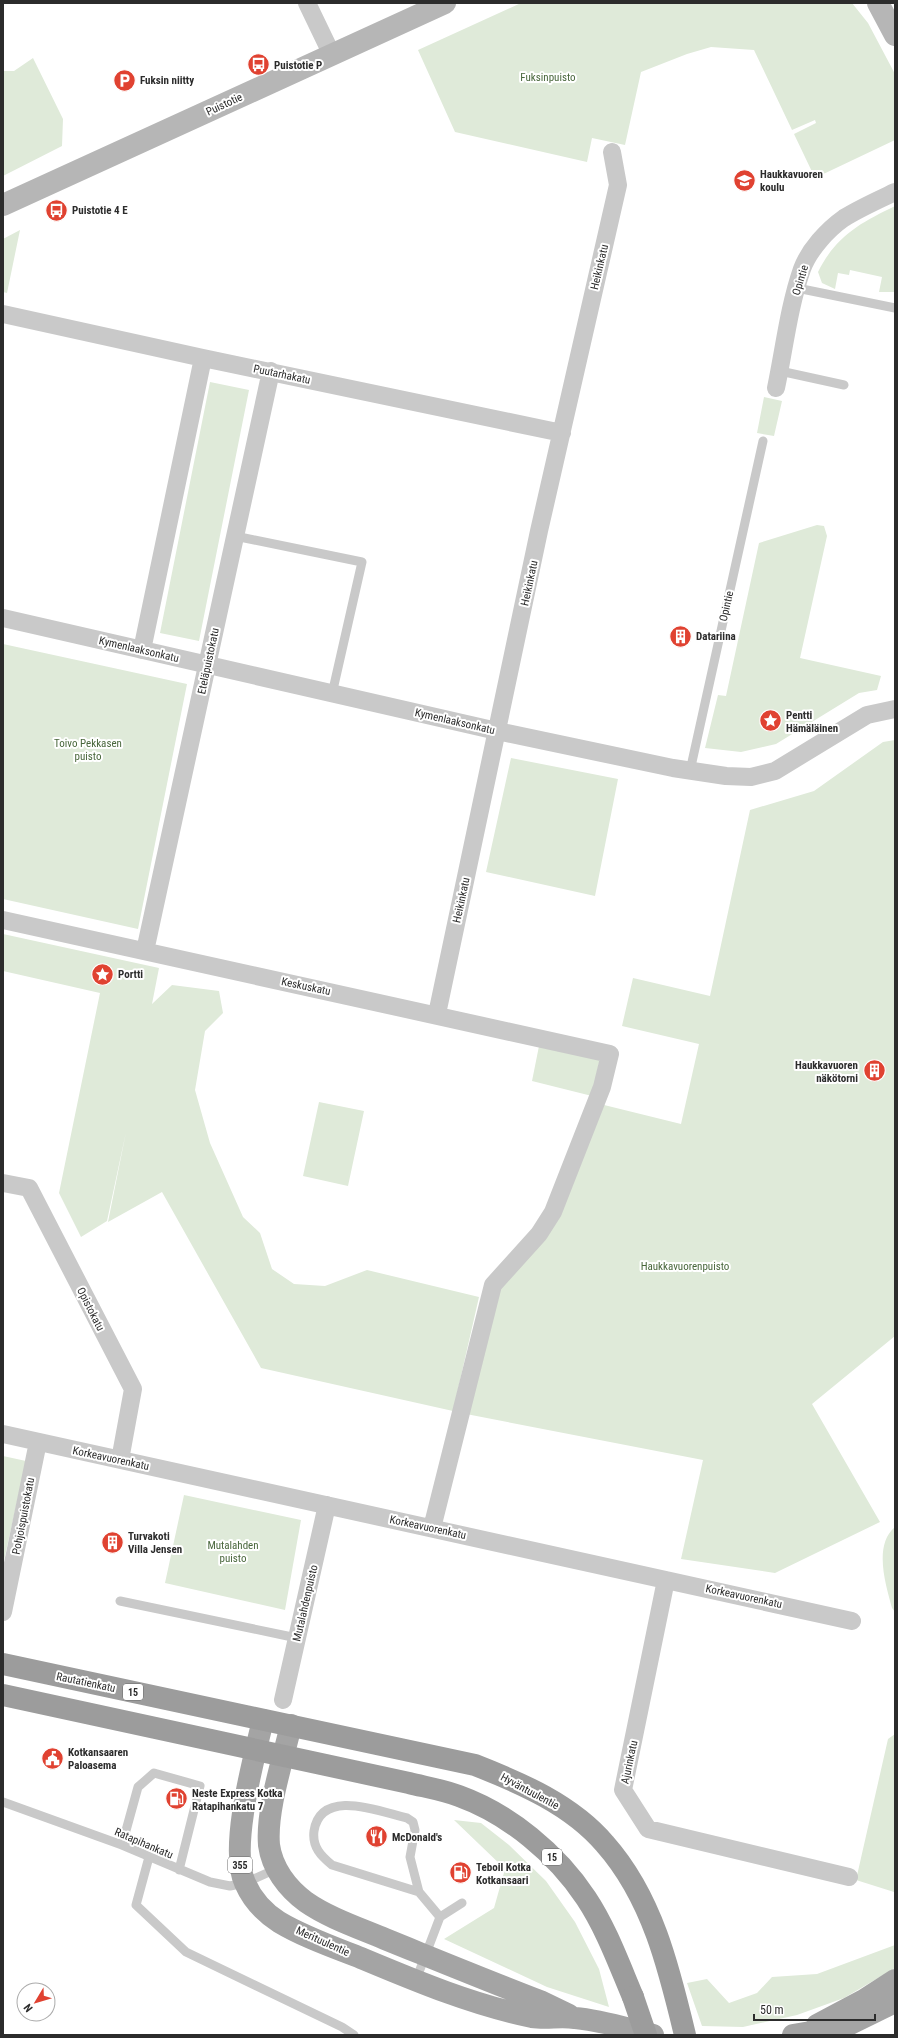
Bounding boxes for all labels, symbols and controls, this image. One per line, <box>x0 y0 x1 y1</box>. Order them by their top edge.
bus stop icon: Puistotie P <box>245 52 271 78</box>
place label: Puistotie P <box>274 59 322 72</box>
parking icon: Fuksin niitty <box>111 67 137 93</box>
park label: Fuksinpuisto <box>520 71 576 84</box>
place label: Fuksin niitty <box>140 74 194 87</box>
street label: Puistotie <box>204 90 244 118</box>
school or university icon: Haukkavuoren koulu <box>731 167 757 193</box>
place label: Haukkavuoren koulu <box>760 168 823 194</box>
bus stop icon: Puistotie 4 E <box>43 197 69 223</box>
place label: Puistotie 4 E <box>72 204 128 217</box>
street label: Heikinkatu <box>588 243 611 291</box>
street label: Opintie <box>790 264 811 297</box>
street label: Puutarhakatu <box>252 362 312 387</box>
street label: Heikinkatu <box>518 559 541 607</box>
street label: Opintie <box>717 590 736 623</box>
building icon: Datariina <box>668 623 694 649</box>
street label: Eteläpuistokatu <box>195 627 222 695</box>
place label: Datariina <box>696 630 736 643</box>
street label: Kymenlaaksonkatu <box>98 634 180 665</box>
street label: Kymenlaaksonkatu <box>414 706 496 737</box>
place icon: Pentti Hämäläinen <box>758 708 784 734</box>
place label: Pentti Hämäläinen <box>786 709 838 735</box>
park label: Toivo Pekkasen puisto <box>54 737 122 763</box>
street label: Heikinkatu <box>450 876 473 924</box>
place icon: Portti <box>90 961 116 987</box>
place label: Portti <box>118 968 143 981</box>
street label: Keskuskatu <box>280 975 332 998</box>
building icon: Haukkavuoren näkötorni <box>861 1058 887 1084</box>
place label: Haukkavuoren näkötorni <box>795 1059 858 1085</box>
park label: Haukkavuorenpuisto <box>641 1260 730 1273</box>
street label: Opistokatu <box>74 1285 107 1333</box>
street label: Korkeavuorenkatu <box>71 1444 150 1473</box>
street label: Pohjoispuistokatu <box>10 1477 37 1556</box>
street label: Korkeavuorenkatu <box>388 1513 467 1542</box>
building icon: Turvakoti Villa Jensen <box>99 1529 125 1555</box>
place label: Turvakoti Villa Jensen <box>128 1530 182 1556</box>
park label: Mutalahden puisto <box>207 1539 259 1565</box>
street label: Mutalahdenpuisto <box>290 1563 321 1643</box>
street label: Korkeavuorenkatu <box>704 1582 783 1611</box>
street label: Rautatienkatu <box>55 1670 117 1695</box>
road number: 15 <box>123 1684 143 1700</box>
street label: Ajurinkatu <box>619 1739 640 1785</box>
public building icon: Kotkansaaren Paloasema <box>39 1745 65 1771</box>
place label: Kotkansaaren Paloasema <box>68 1746 128 1772</box>
street label: Hyväntuulentie <box>498 1771 561 1812</box>
fuel station icon: Neste Express Kotka Ratapihankatu 7 <box>163 1786 189 1812</box>
place label: Neste Express Kotka Ratapihankatu 7 <box>192 1787 283 1813</box>
restaurant icon: McDonald's <box>363 1824 389 1850</box>
street label: Ratapihankatu <box>113 1825 175 1862</box>
place label: McDonald's <box>392 1831 442 1844</box>
road number: 15 <box>542 1849 562 1865</box>
road number: 355 <box>228 1857 252 1873</box>
fuel station icon: Teboil Kotka Kotkansaari <box>448 1860 474 1886</box>
place label: Teboil Kotka Kotkansaari <box>476 1861 531 1887</box>
street label: Merituulentie <box>294 1924 352 1959</box>
north arrow <box>16 1982 56 2022</box>
scale bar <box>754 1996 875 2022</box>
text: N <box>21 2001 36 2015</box>
text: 50 m <box>760 2003 784 2017</box>

